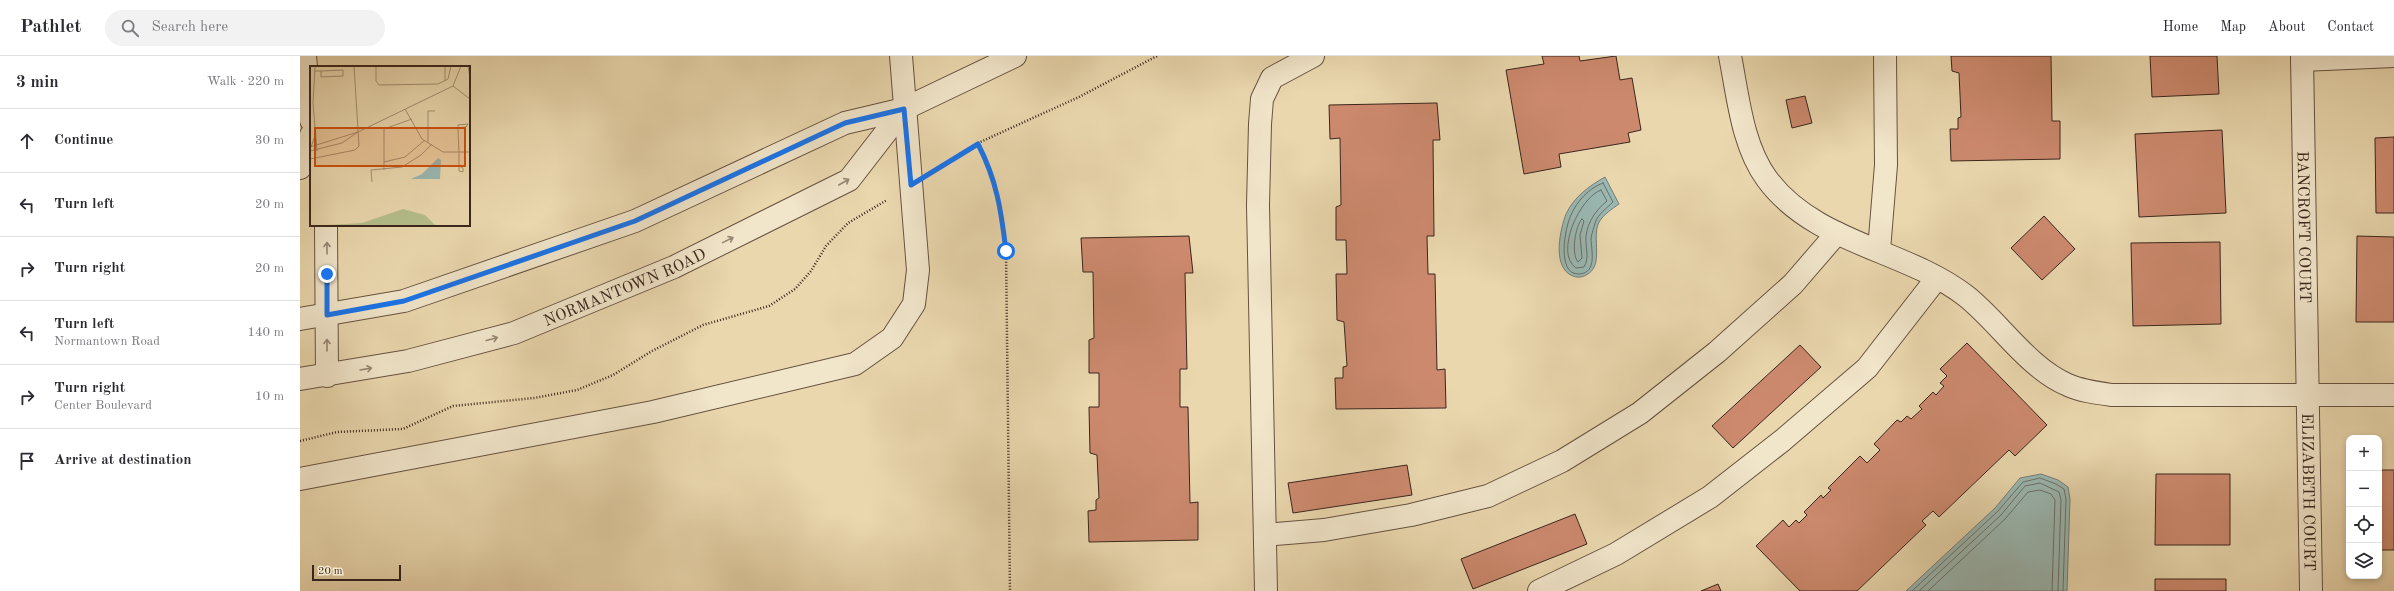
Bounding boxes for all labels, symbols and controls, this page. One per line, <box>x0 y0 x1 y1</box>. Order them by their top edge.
search box <box>105 10 385 46</box>
icon: search <box>119 17 141 39</box>
text: Pathlet <box>20 18 81 37</box>
text: Search here <box>151 20 228 35</box>
text: Home <box>2163 20 2198 34</box>
text: Map <box>2220 20 2246 34</box>
text: About <box>2268 20 2305 34</box>
text: Contact <box>2327 20 2374 34</box>
inset map <box>310 66 470 226</box>
text: 3 min <box>16 74 59 91</box>
text: Walk · 220 m <box>207 75 284 88</box>
icon: ahead <box>16 130 38 152</box>
text: Continue <box>54 133 113 148</box>
text: 30 m <box>255 134 284 147</box>
street label: BANCROFT COURT <box>2294 151 2312 303</box>
one-way arrow <box>838 177 850 185</box>
icon: left <box>16 194 38 216</box>
text: Turn left <box>54 197 114 212</box>
text: 20 m <box>255 198 284 211</box>
one-way arrow <box>722 236 734 243</box>
one-way arrow <box>323 242 331 255</box>
route start <box>997 242 1015 260</box>
street label: NORMANTOWN ROAD <box>542 246 709 330</box>
icon: right <box>16 258 38 280</box>
text: Turn right <box>54 261 125 276</box>
text: 20 m <box>255 262 284 275</box>
route end <box>318 265 336 283</box>
text: Turn left <box>54 317 114 332</box>
icon: left <box>16 322 38 344</box>
text: 140 m <box>247 326 284 339</box>
one-way arrow <box>485 334 498 342</box>
text: Normantown Road <box>54 335 160 348</box>
one-way arrow <box>323 339 331 352</box>
one-way arrow <box>359 365 372 373</box>
text: Turn right <box>54 381 125 396</box>
icon: right <box>16 386 38 408</box>
text: 10 m <box>255 390 284 403</box>
text: Center Boulevard <box>54 399 152 412</box>
street label: ELIZABETH COURT <box>2298 413 2317 571</box>
map controls <box>2346 435 2382 579</box>
button: + <box>2346 435 2382 471</box>
icon: arrive <box>16 450 38 472</box>
text: Arrive at destination <box>54 453 192 468</box>
button: − <box>2346 471 2382 507</box>
button: locate <box>2346 507 2382 543</box>
button: layers <box>2346 543 2382 579</box>
scale bar <box>312 563 401 582</box>
text: 20 m <box>318 566 343 577</box>

